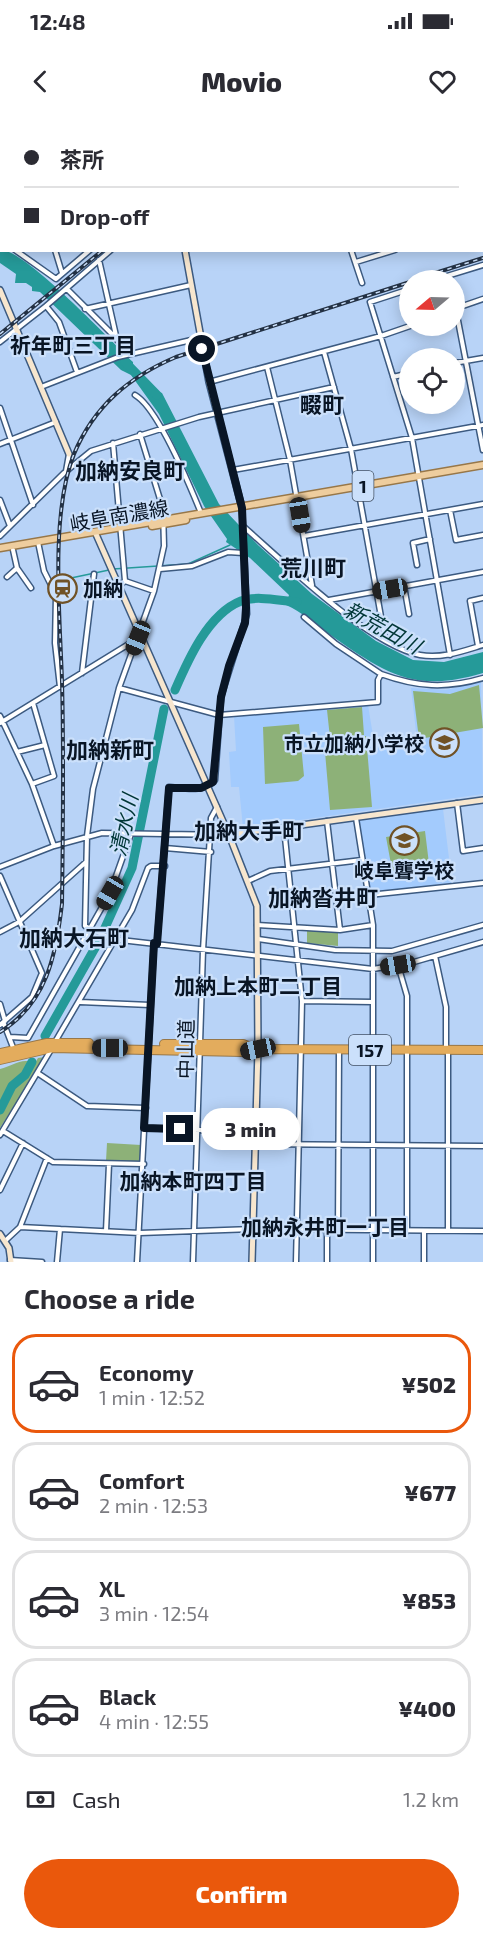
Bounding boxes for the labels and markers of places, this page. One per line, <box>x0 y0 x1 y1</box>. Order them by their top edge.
station icon: 加納 <box>46 572 78 604</box>
place label: 加納 <box>83 576 123 600</box>
school or university icon: 市立加納小学校 <box>429 727 461 759</box>
place label: 市立加納小学校 <box>284 731 424 755</box>
school or university icon: 岐阜聾学校 <box>388 824 420 856</box>
place label: 岐阜聾学校 <box>354 858 454 882</box>

